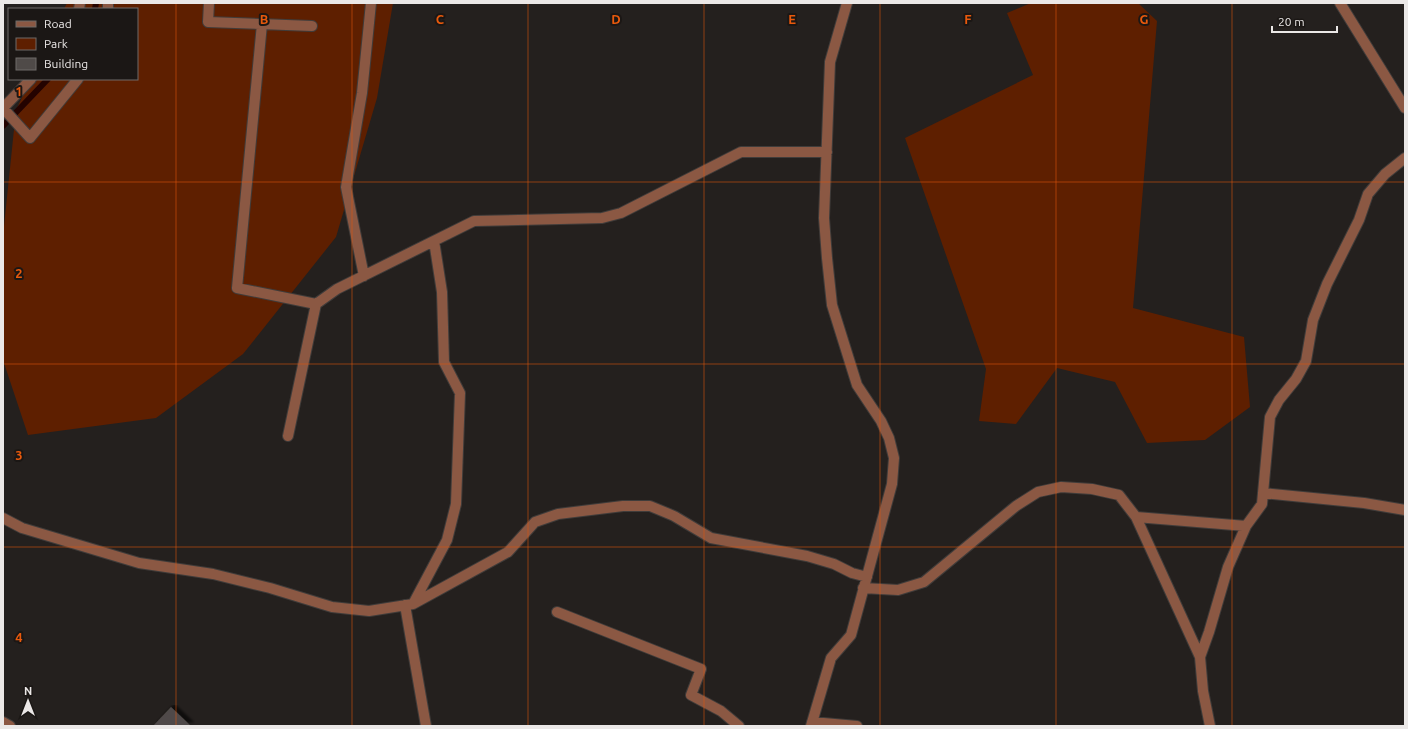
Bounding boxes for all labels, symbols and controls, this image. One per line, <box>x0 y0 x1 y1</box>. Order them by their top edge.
legend <box>8 8 138 80</box>
scale bar <box>1272 8 1337 34</box>
text: B <box>260 12 269 26</box>
text: C <box>436 12 445 26</box>
text: D <box>611 12 621 26</box>
text: E <box>788 12 796 26</box>
text: F <box>964 12 972 26</box>
text: G <box>1140 12 1149 26</box>
text: 20 m <box>1278 15 1305 28</box>
text: Road <box>44 17 72 30</box>
text: Park <box>44 37 68 50</box>
text: Building <box>44 57 88 70</box>
text: 1 <box>15 84 23 98</box>
text: 2 <box>15 266 23 280</box>
text: 3 <box>15 448 23 462</box>
text: 4 <box>15 630 23 644</box>
north arrow <box>8 681 48 721</box>
text: N <box>24 685 32 697</box>

